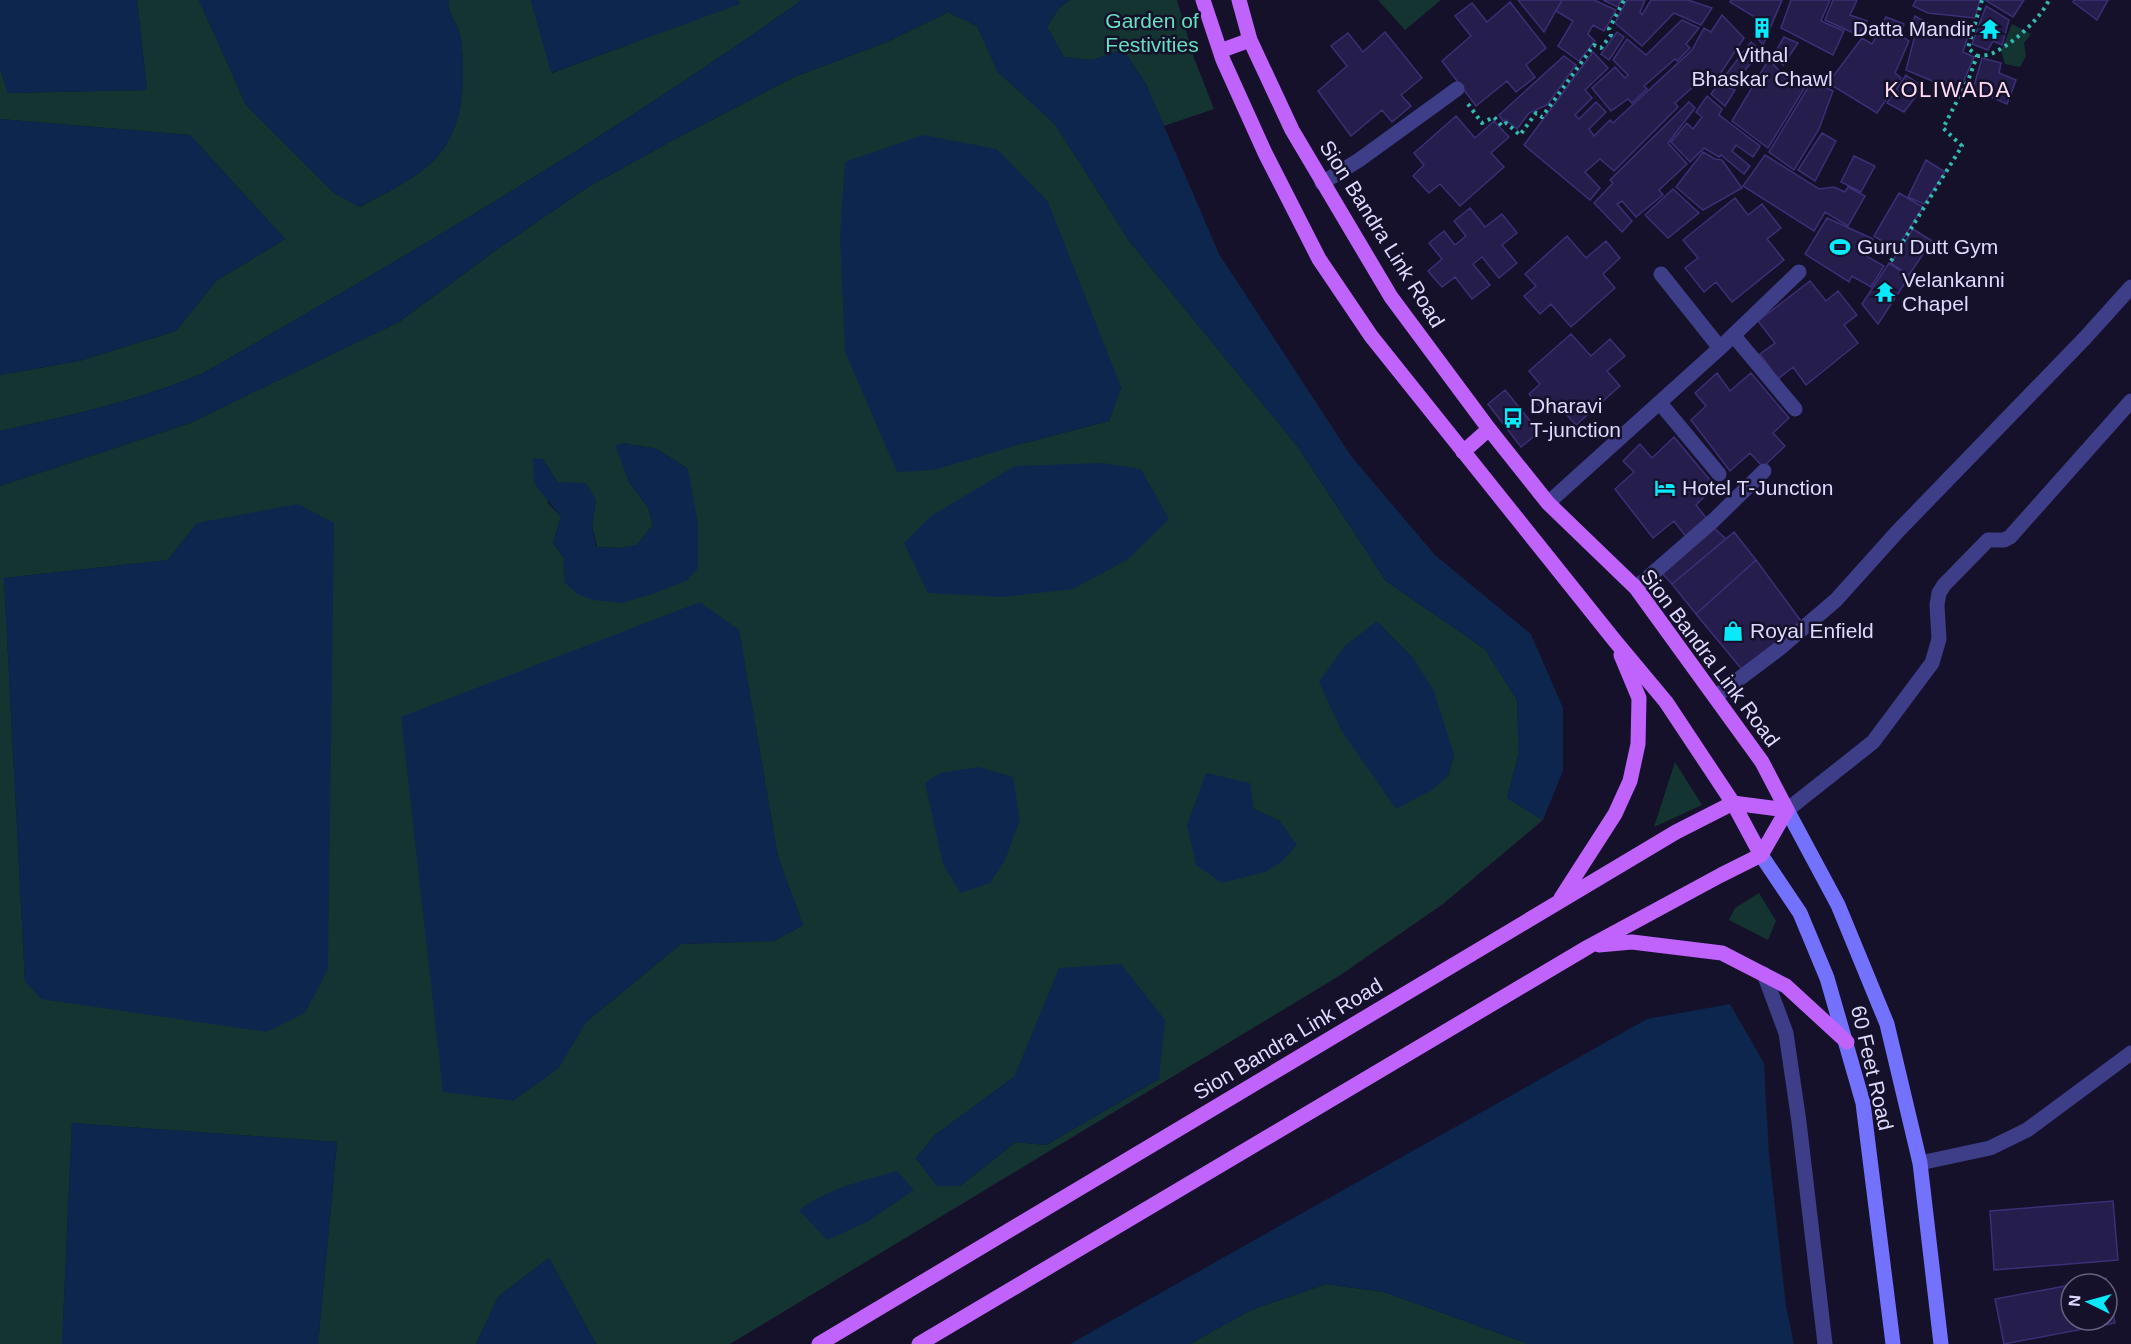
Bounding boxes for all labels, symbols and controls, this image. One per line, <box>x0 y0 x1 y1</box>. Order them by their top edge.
park label: Garden of Festivities <box>1105 9 1199 56</box>
building icon: Vithal Bhaskar Chawl <box>1750 16 1774 40</box>
place label: Datta Mandir <box>1853 17 1973 40</box>
temple icon: Datta Mandir <box>1978 17 2002 41</box>
place label: Vithal Bhaskar Chawl <box>1691 43 1833 90</box>
district label: KOLIWADA <box>1884 77 2012 102</box>
street label: Sion Bandra Link Road <box>1315 136 1449 331</box>
sports icon: Guru Dutt Gym <box>1828 235 1852 259</box>
place label: Guru Dutt Gym <box>1857 235 1998 258</box>
place label: Velankanni Chapel <box>1902 268 2005 315</box>
temple icon: Velankanni Chapel <box>1873 280 1897 304</box>
place label: Dharavi T-junction <box>1530 394 1621 441</box>
bus stop icon: Dharavi T-junction <box>1501 406 1525 430</box>
hotel icon: Hotel T-Junction <box>1653 476 1677 500</box>
place label: Hotel T-Junction <box>1682 476 1833 499</box>
street label: Sion Bandra Link Road <box>1636 565 1785 751</box>
shop icon: Royal Enfield <box>1721 619 1745 643</box>
place label: Royal Enfield <box>1750 619 1874 642</box>
street label: Sion Bandra Link Road <box>1189 973 1386 1104</box>
street label: 60 Feet Road <box>1847 1003 1898 1132</box>
north arrow <box>2059 1272 2119 1332</box>
text: N <box>2066 1294 2084 1307</box>

